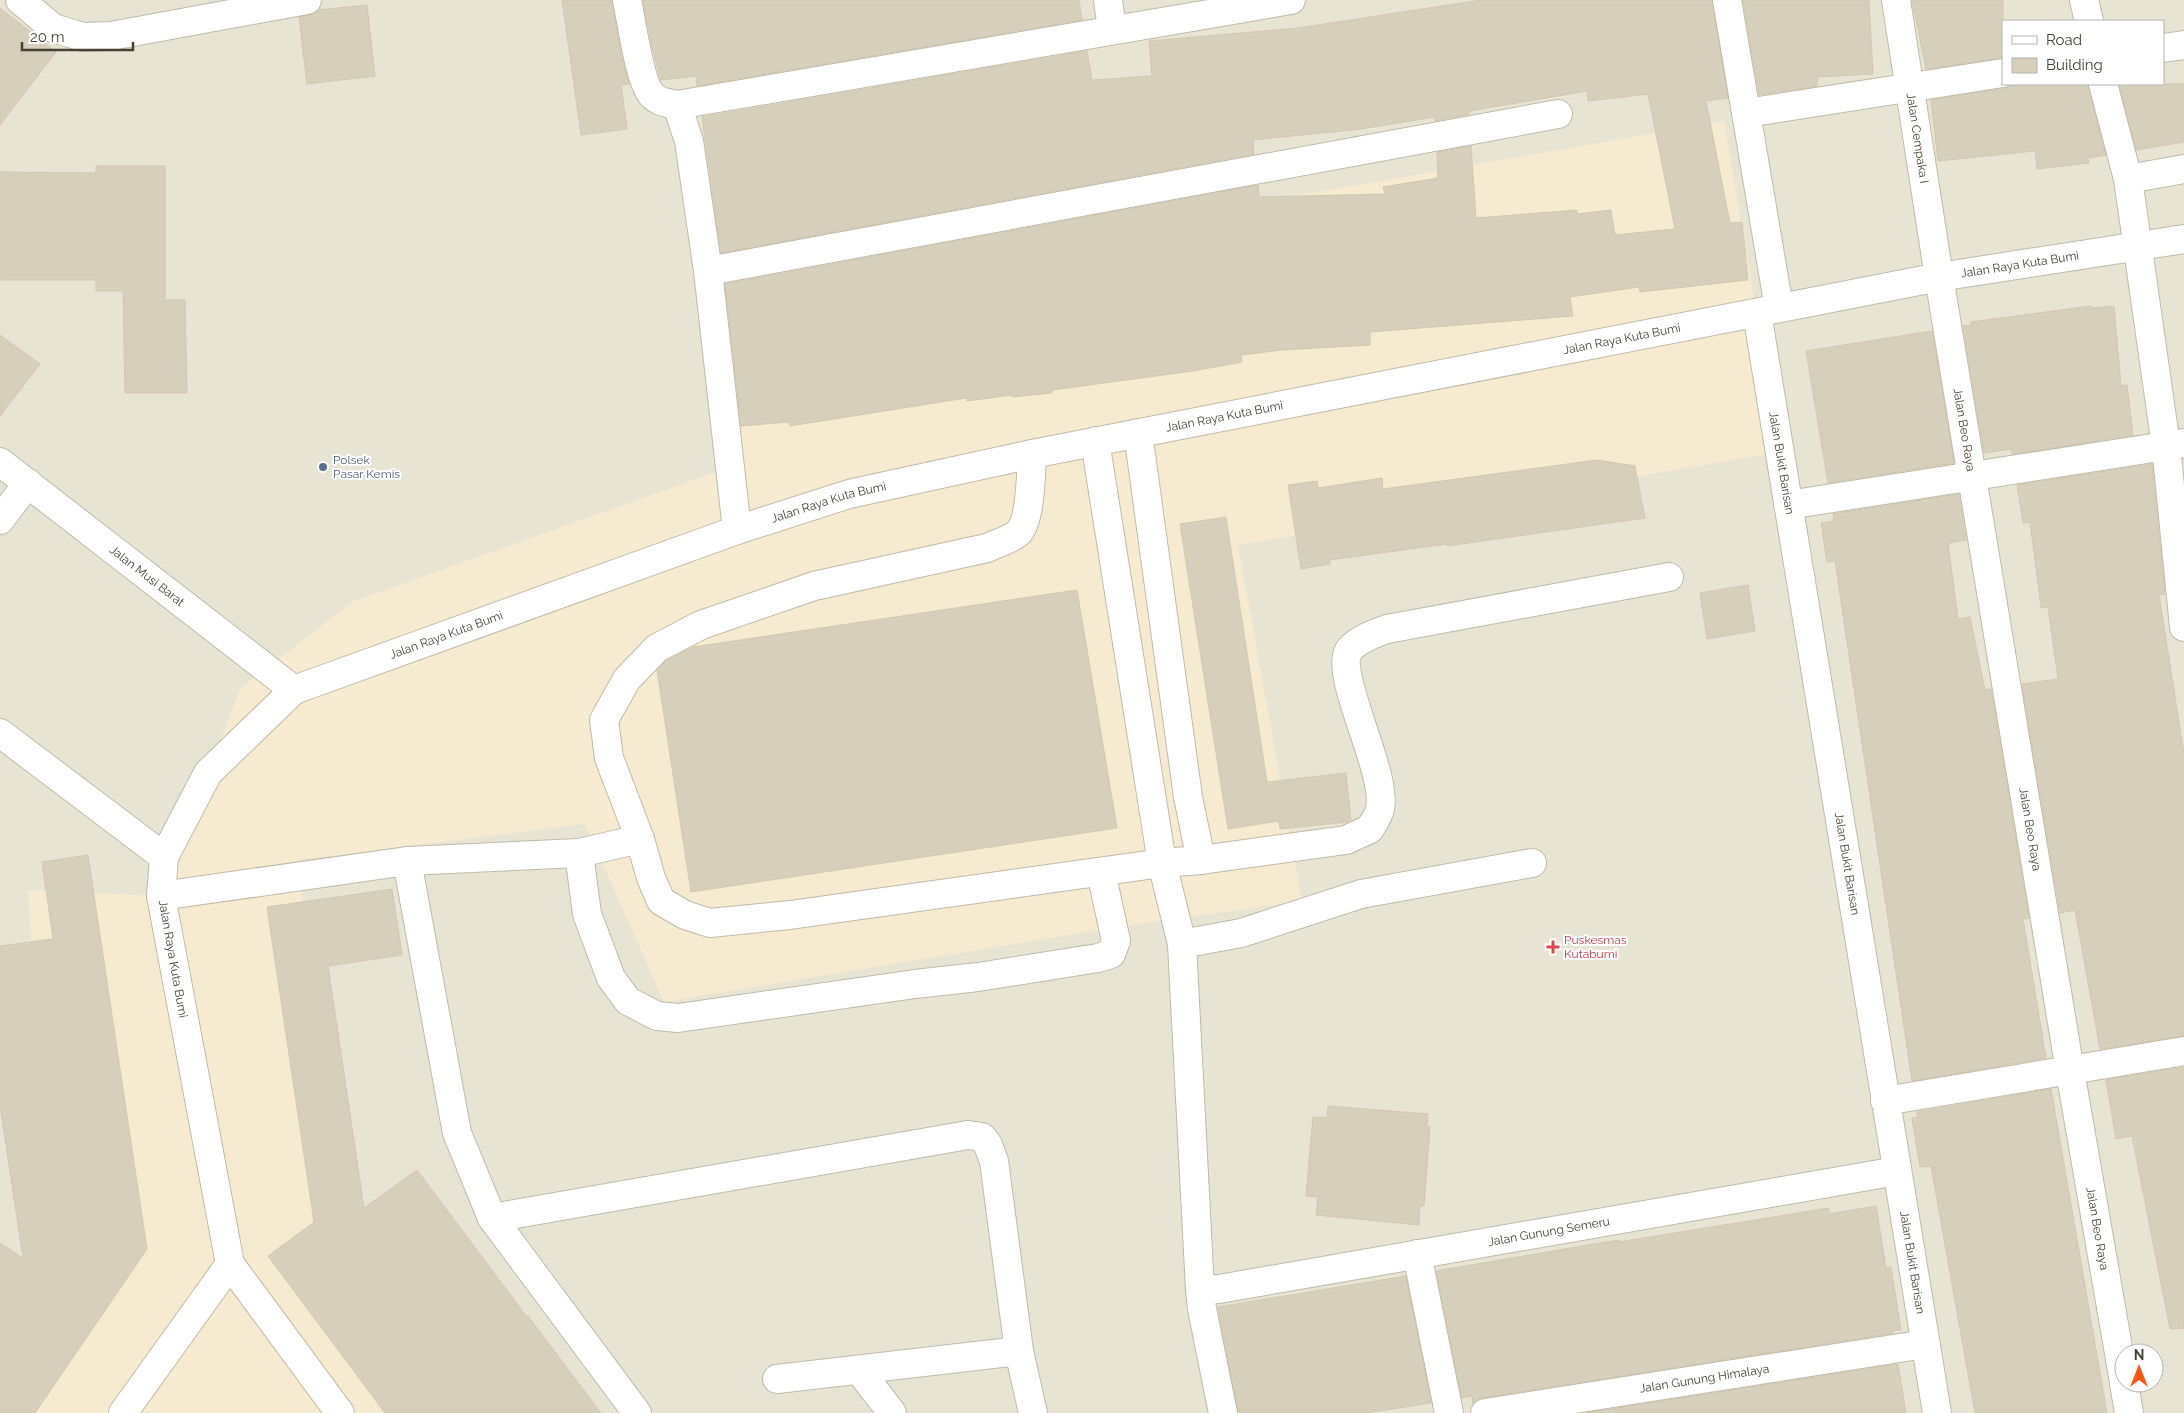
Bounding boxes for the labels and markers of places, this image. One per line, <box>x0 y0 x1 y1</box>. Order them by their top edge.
place label: Polsek Pasar Kemis <box>333 453 400 481</box>
marker: Polsek Pasar Kemis <box>317 461 329 473</box>
place label: Puskesmas Kutabumi <box>1564 933 1627 961</box>
marker: Puskesmas Kutabumi <box>1546 940 1560 954</box>

